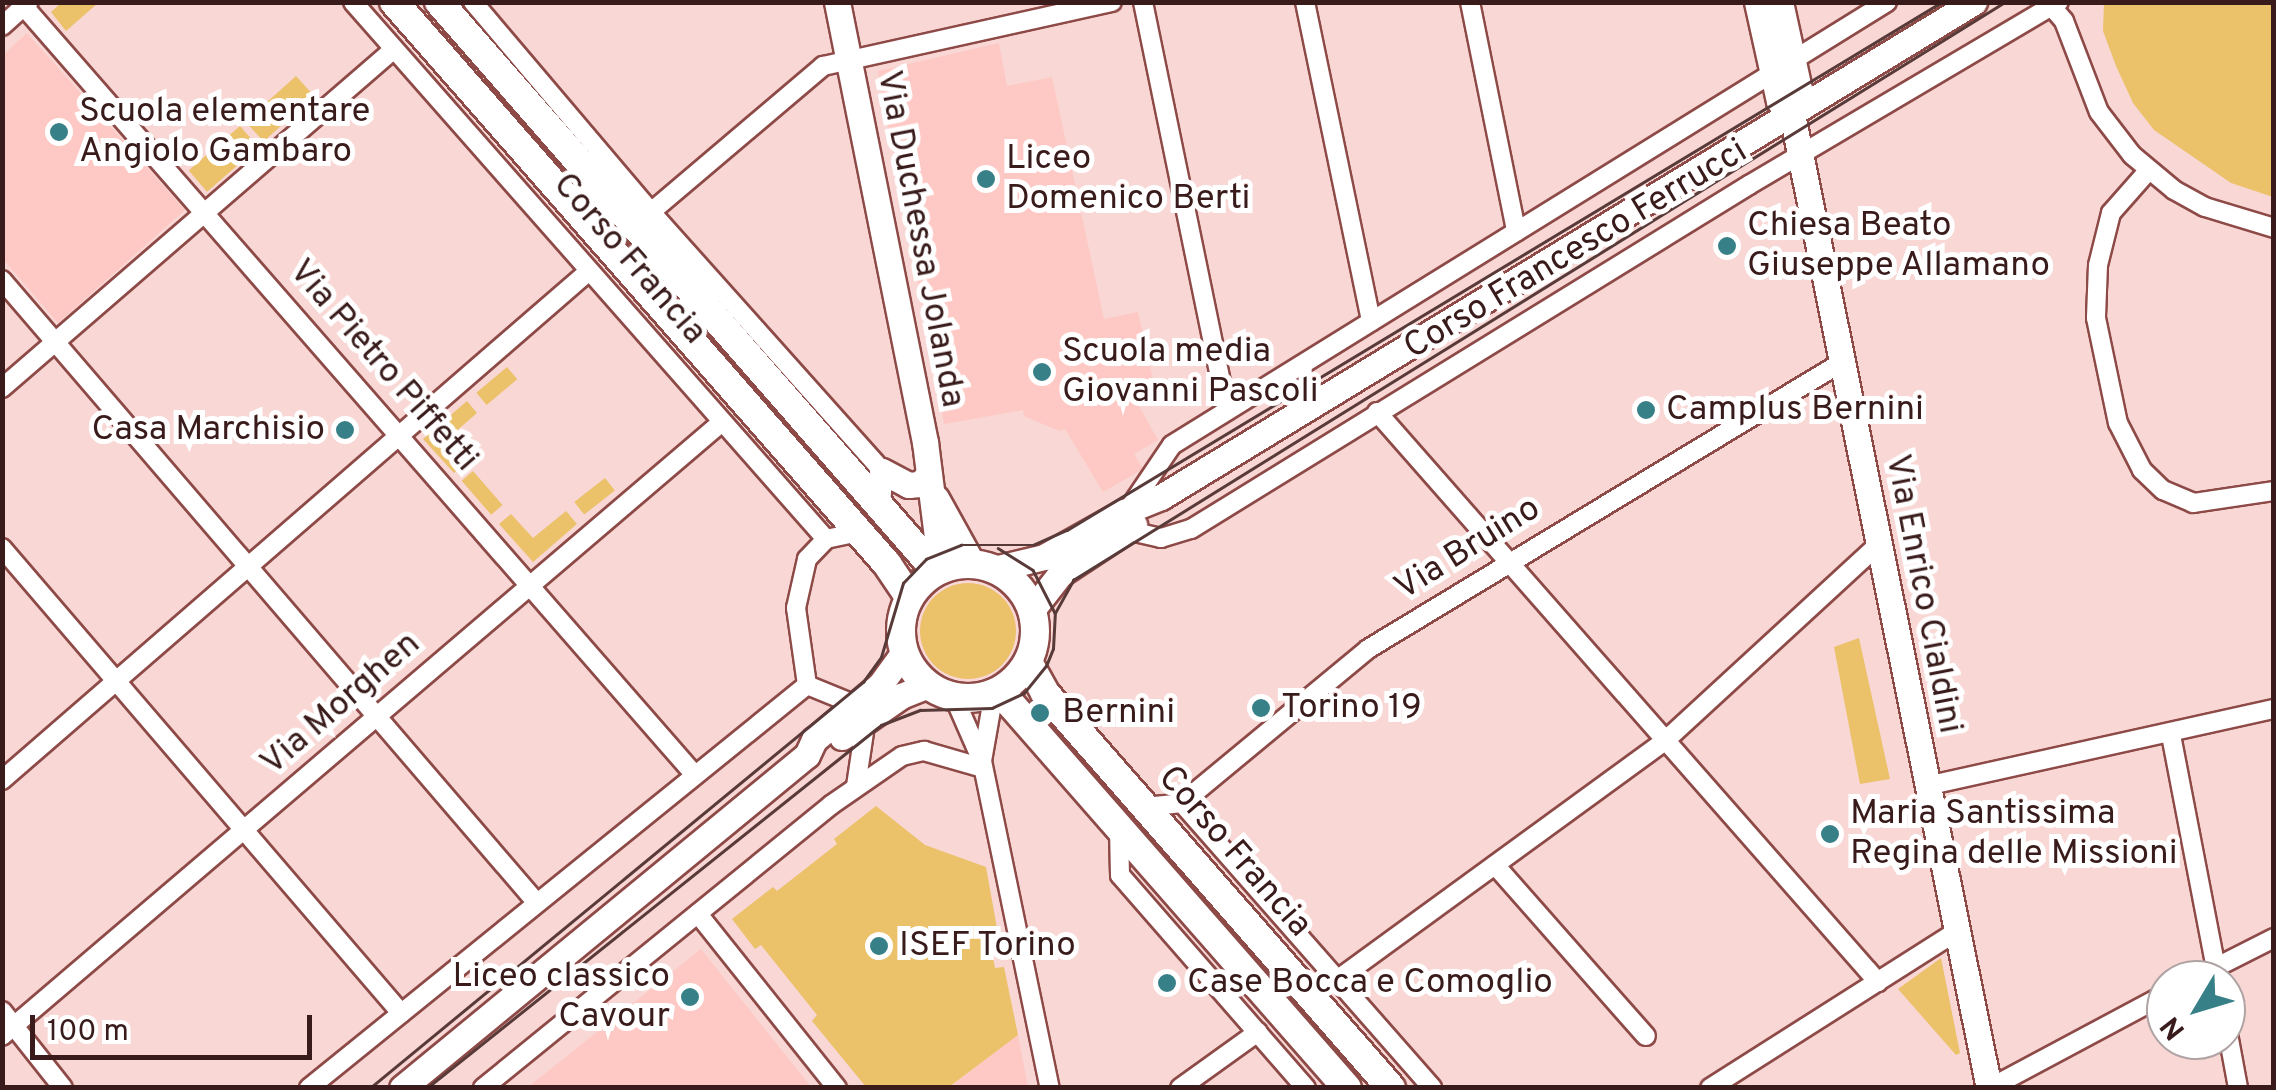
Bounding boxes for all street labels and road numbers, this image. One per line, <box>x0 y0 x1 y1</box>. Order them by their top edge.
street label: Via Duchessa Jolanda <box>867 67 973 411</box>
street label: Corso Francesco Ferrucci <box>1397 131 1755 369</box>
street label: Corso Francia <box>543 165 715 353</box>
street label: Via Pietro Piffetti <box>279 251 487 481</box>
street label: Via Enrico Cialdini <box>1875 451 1971 737</box>
street label: Via Bruino <box>1388 488 1548 610</box>
street label: Via Morghen <box>253 623 429 785</box>
street label: Corso Francia <box>1148 758 1320 946</box>

